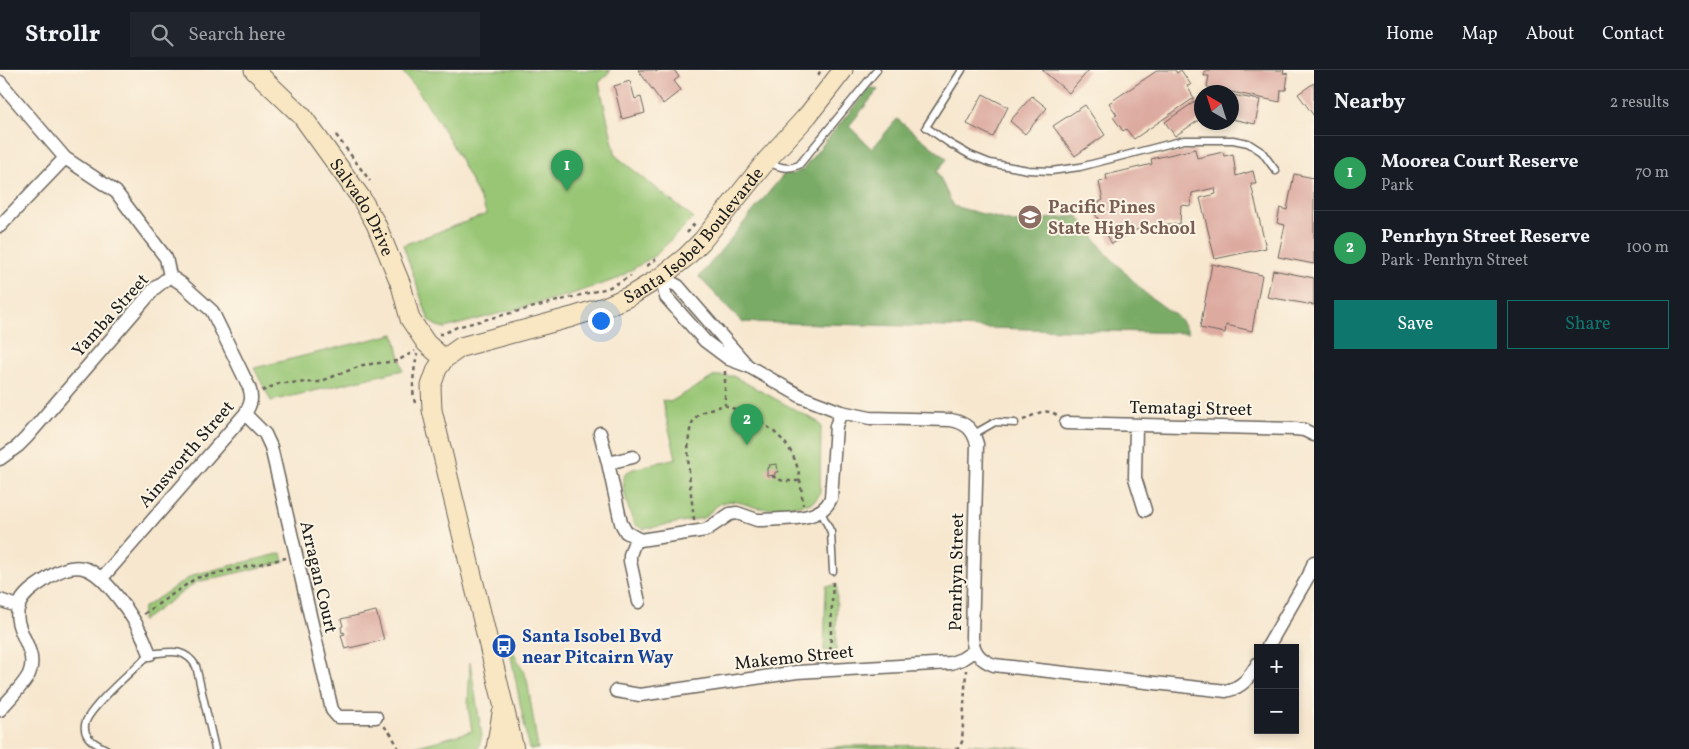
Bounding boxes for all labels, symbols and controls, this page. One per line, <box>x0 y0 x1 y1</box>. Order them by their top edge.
search box <box>130 12 480 57</box>
text: Strollr <box>25 18 100 52</box>
icon: search <box>148 21 176 49</box>
text: Search here <box>188 22 286 48</box>
text: Home <box>1386 22 1434 47</box>
text: Map <box>1462 22 1498 47</box>
text: About <box>1526 22 1574 47</box>
text: Contact <box>1602 22 1664 47</box>
north arrow <box>1194 85 1239 130</box>
text: Nearby <box>1334 88 1405 117</box>
text: 2 results <box>1610 92 1669 114</box>
text: Moorea Court Reserve <box>1381 149 1578 175</box>
pin: 1 <box>551 150 583 191</box>
street label: Salvado Drive <box>322 154 399 260</box>
street label: Santa Isobel Boulevarde <box>620 162 770 311</box>
text: 1 <box>1347 162 1353 184</box>
text: 70 m <box>1635 162 1669 184</box>
text: Park <box>1381 175 1414 197</box>
place label: Pacific Pines State High School <box>1048 196 1196 242</box>
school or university icon: Pacific Pines State High School <box>1017 204 1043 230</box>
text: Penrhyn Street Reserve <box>1381 224 1590 250</box>
text: 2 <box>1346 237 1354 259</box>
text: 100 m <box>1626 237 1669 259</box>
text: Park · Penrhyn Street <box>1381 250 1528 272</box>
street label: Yamba Street <box>67 269 155 363</box>
button: Save <box>1334 300 1497 349</box>
button: Share <box>1507 300 1669 349</box>
your location <box>588 308 614 334</box>
street label: Ainsworth Street <box>133 396 241 514</box>
street label: Tematagi Street <box>1129 396 1253 423</box>
pin: 2 <box>731 404 763 445</box>
street label: Penrhyn Street <box>944 513 971 631</box>
street label: Arragan Court <box>292 519 343 636</box>
place label: Santa Isobel Bvd near Pitcairn Way <box>522 625 673 671</box>
bus stop icon: Santa Isobel Bvd near Pitcairn Way <box>491 633 517 659</box>
street label: Makemo Street <box>733 640 855 677</box>
map controls <box>1254 644 1299 734</box>
button: + <box>1254 644 1299 689</box>
button: − <box>1254 689 1299 734</box>

